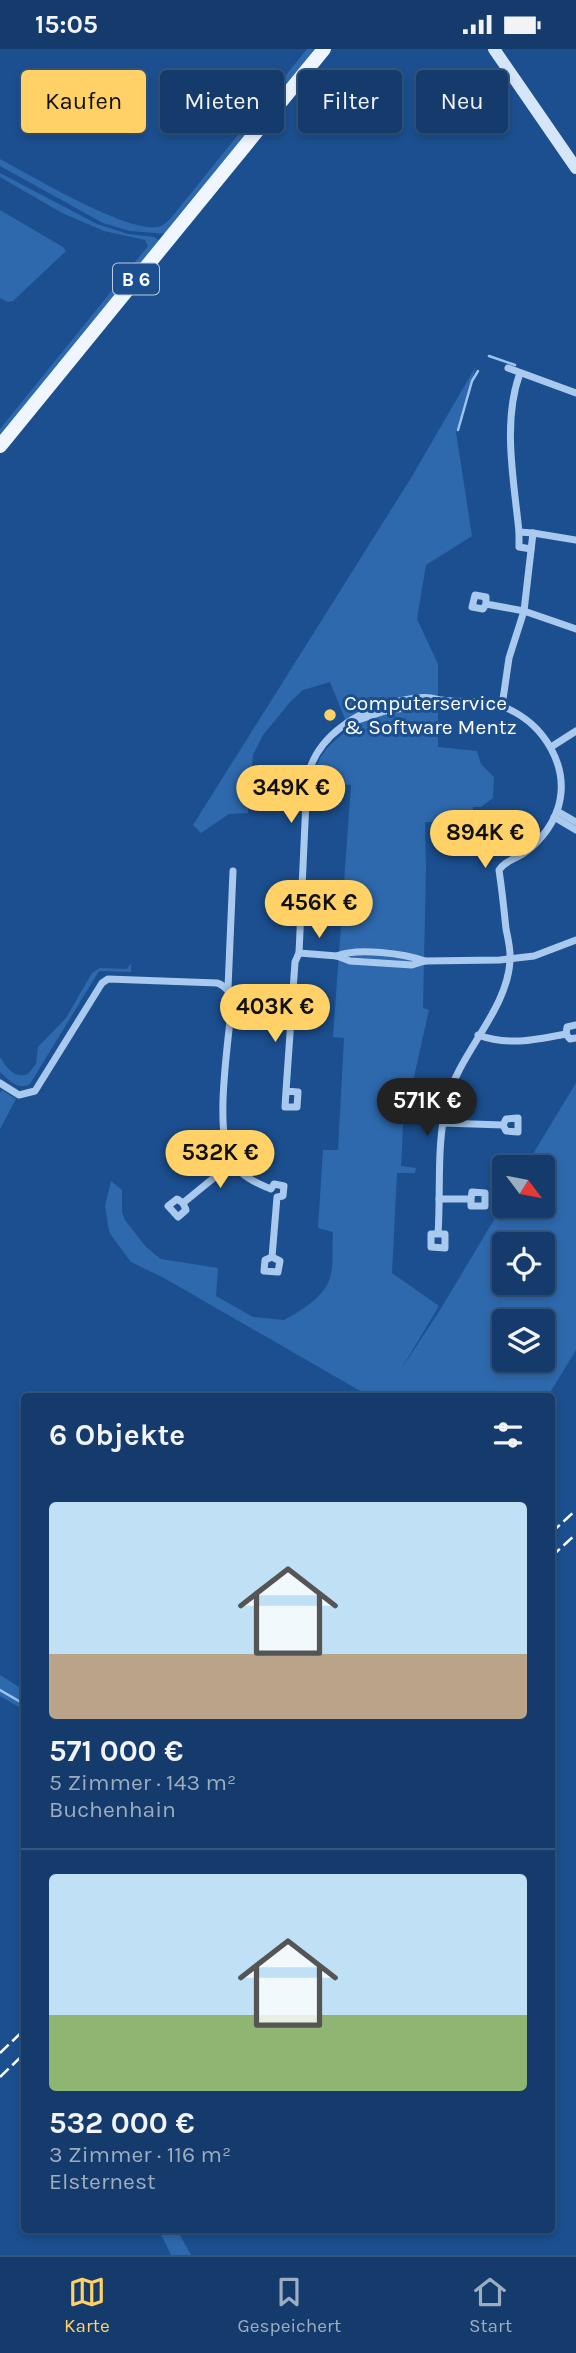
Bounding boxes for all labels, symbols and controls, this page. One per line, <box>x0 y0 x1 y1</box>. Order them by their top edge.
text: 15:05 <box>35 9 98 40</box>
chip: Kaufen <box>21 70 146 133</box>
chip: Mieten <box>160 70 284 133</box>
chip: Filter <box>298 70 402 133</box>
chip: Neu <box>416 70 508 133</box>
road number: B 6 <box>113 263 159 295</box>
place label: Computerservice & Software Mentz <box>344 691 517 739</box>
marker: Computerservice & Software Mentz <box>322 707 338 723</box>
pin: 349K € <box>234 765 348 825</box>
text: 349K € <box>252 774 330 801</box>
pin: 894K € <box>428 811 542 870</box>
text: 894K € <box>446 819 524 846</box>
pin: 456K € <box>262 881 376 940</box>
text: 456K € <box>281 889 357 916</box>
pin: 403K € <box>218 985 332 1044</box>
text: 403K € <box>236 993 314 1020</box>
pin: 571K € <box>370 1079 484 1138</box>
text: 571K € <box>393 1087 461 1114</box>
pin: 532K € <box>163 1131 277 1190</box>
text: 532K € <box>181 1139 259 1166</box>
north arrow <box>492 1155 555 1218</box>
map controls <box>492 1155 555 1372</box>
button: locate <box>492 1232 555 1295</box>
button: layers <box>492 1309 555 1372</box>
icon: filters <box>489 1416 527 1454</box>
text: 6 Objekte <box>49 1417 185 1453</box>
icon: home <box>225 1548 351 1674</box>
text: 571 000 € <box>49 1733 183 1769</box>
text: 5 Zimmer · 143 m² <box>49 1769 236 1796</box>
text: Buchenhain <box>49 1796 176 1823</box>
icon: home <box>225 1920 351 2046</box>
text: 532 000 € <box>49 2105 194 2141</box>
text: 3 Zimmer · 116 m² <box>49 2141 231 2168</box>
text: Elsternest <box>49 2168 156 2195</box>
tab: Karte <box>64 2273 110 2337</box>
tab: Gespeichert <box>238 2273 341 2337</box>
tab: Start <box>469 2273 512 2337</box>

